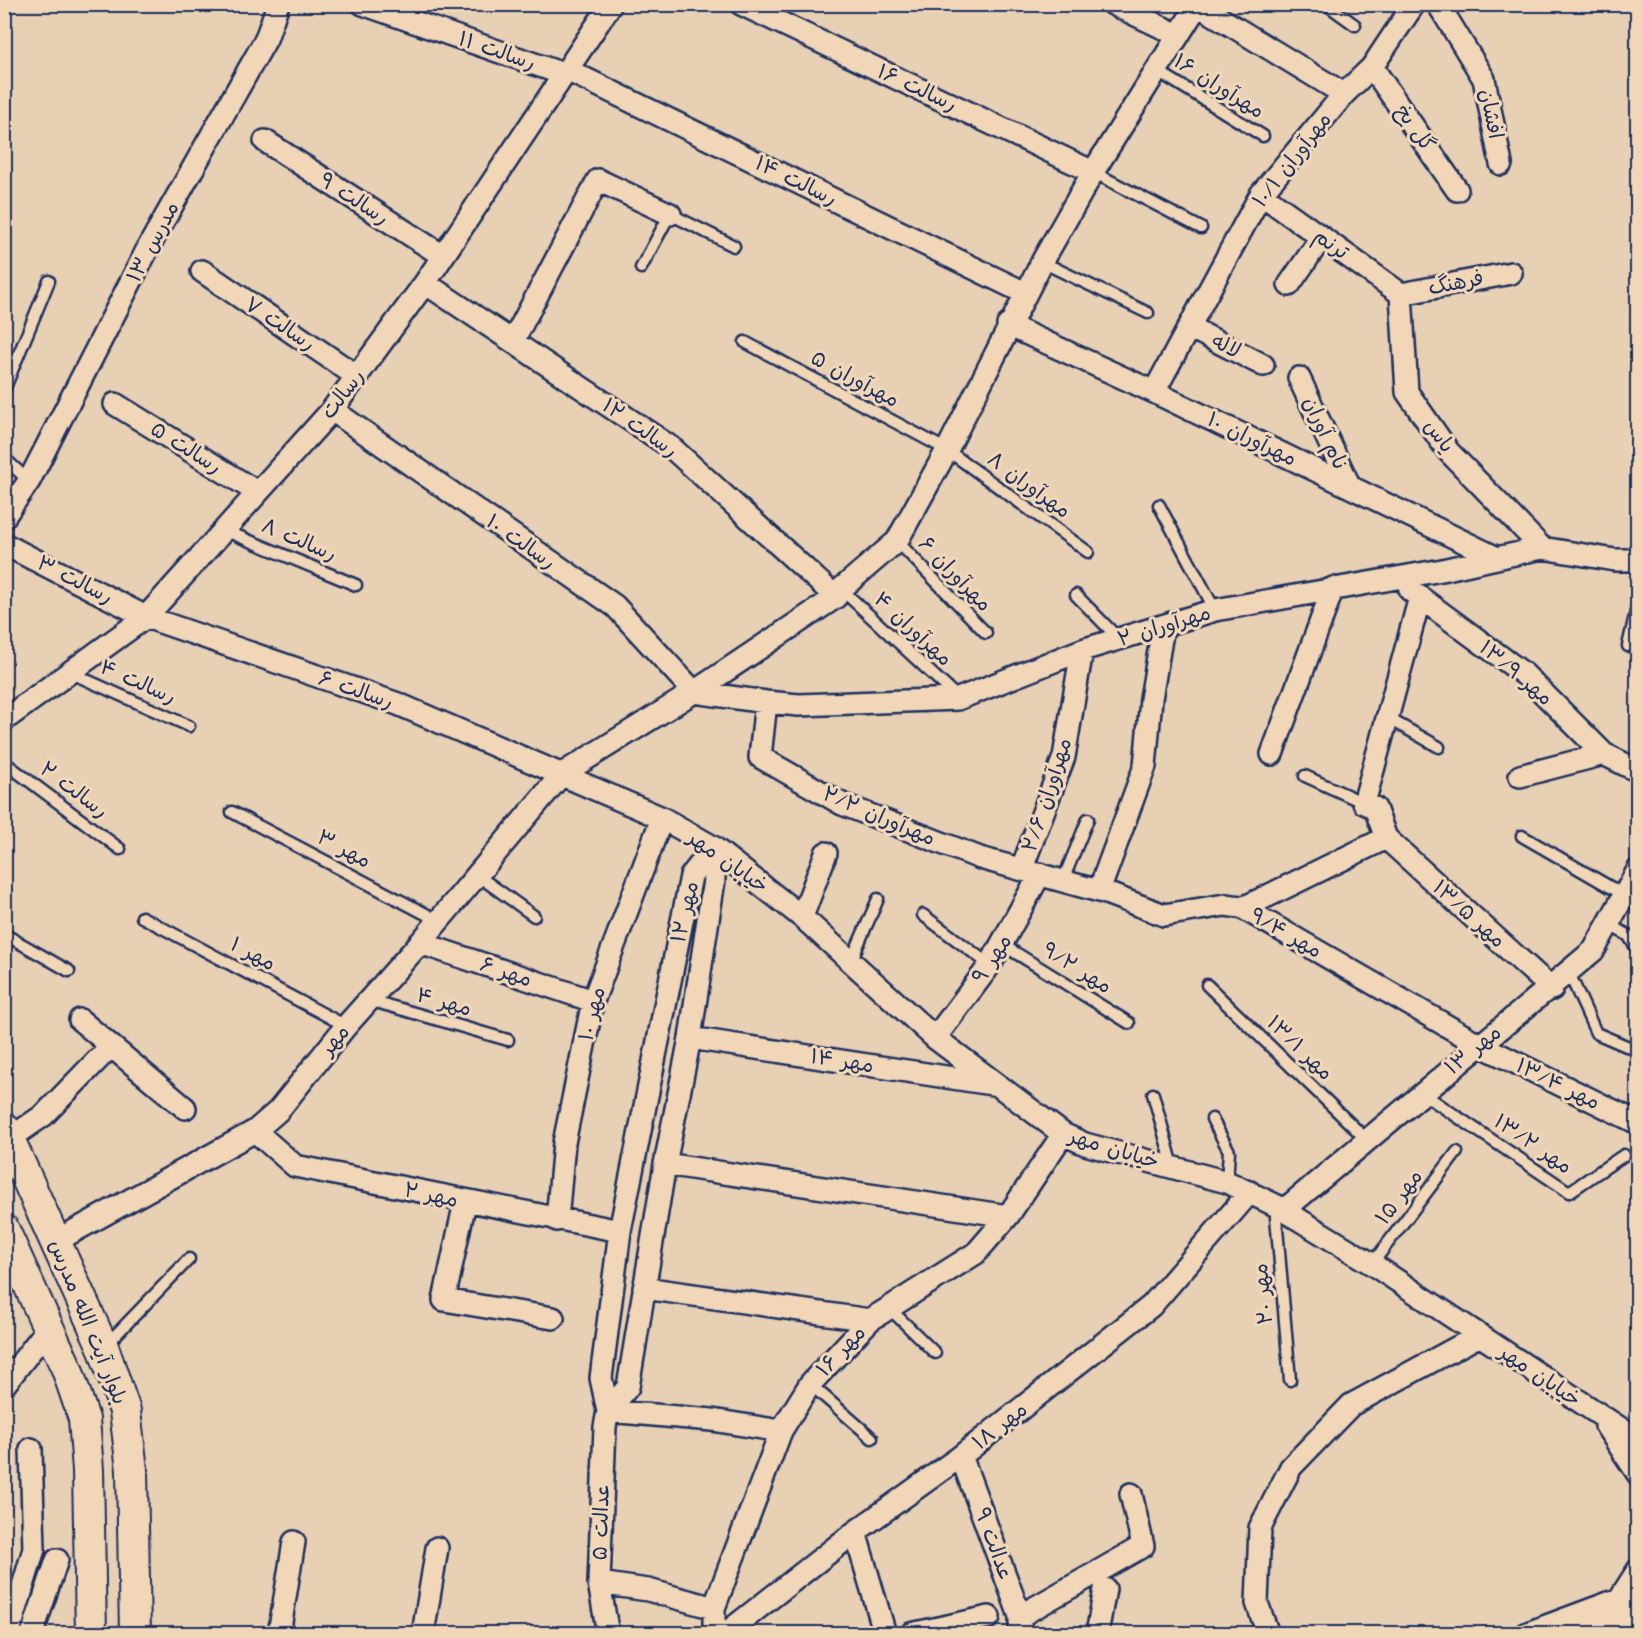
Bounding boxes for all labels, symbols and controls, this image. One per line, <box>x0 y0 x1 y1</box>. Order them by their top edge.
street label: رسالت ۱۱ <box>454 24 540 78</box>
street label: مهرآوران ۱۶ <box>1168 47 1270 125</box>
street label: رسالت ۱۶ <box>872 57 962 119</box>
street label: افشان <box>1472 87 1510 141</box>
street label: گل یخ <box>1388 99 1442 157</box>
street label: مهرآوران ۱۰/۱ <box>1246 106 1338 214</box>
street label: رسالت ۱۴ <box>750 149 842 213</box>
street label: رسالت ۹ <box>313 166 395 232</box>
street label: مدرس ۱۳ <box>120 196 186 288</box>
street label: ترنم <box>1307 222 1355 268</box>
street label: فرهنگ <box>1426 263 1486 303</box>
street label: رسالت ۷ <box>239 290 321 358</box>
street label: لاله <box>1206 326 1246 366</box>
street label: مهرآوران ۵ <box>806 344 904 414</box>
street label: رسالت <box>314 363 372 425</box>
street label: رسالت ۱۲ <box>596 391 684 465</box>
street label: نام آوران <box>1295 392 1354 474</box>
street label: مهرآوران ۱۰ <box>1202 405 1302 473</box>
street label: یاس <box>1417 413 1461 459</box>
street label: رسالت ۵ <box>145 415 227 481</box>
street label: مهرآوران ۸ <box>981 445 1077 525</box>
street label: رسالت ۱۰ <box>480 507 562 577</box>
street label: رسالت ۸ <box>257 511 341 569</box>
street label: مهرآوران ۶ <box>912 530 998 618</box>
street label: رسالت ۳ <box>32 548 118 612</box>
street label: مهرآوران ۴ <box>867 585 959 673</box>
street label: مهرآوران ۲ <box>1114 598 1214 654</box>
street label: مهر ۱۳/۹ <box>1473 634 1559 712</box>
street label: رسالت ۴ <box>95 652 181 712</box>
street label: رسالت ۶ <box>315 664 397 716</box>
street label: مهرآوران ۲/۶ <box>1015 734 1079 856</box>
street label: رسالت ۲ <box>34 755 114 825</box>
street label: مهرآوران ۲/۲ <box>818 779 940 853</box>
street label: خیابان مهر <box>680 822 774 900</box>
street label: مهر ۳ <box>312 823 376 875</box>
street label: مهر ۱۳/۵ <box>1426 873 1512 955</box>
street label: مهر ۱۲ <box>664 878 706 946</box>
street label: مهر ۹/۴ <box>1245 901 1327 965</box>
street label: مهر ۹ <box>965 929 1019 989</box>
street label: مهر ۱ <box>225 930 281 978</box>
street label: مهر ۹/۲ <box>1037 935 1117 1001</box>
street label: مهر ۶ <box>476 950 536 994</box>
street label: مهر ۴ <box>413 980 475 1024</box>
street label: مهر ۱۰ <box>571 984 613 1044</box>
street label: مهر ۱۳/۱ <box>1260 1009 1340 1087</box>
street label: مهر <box>312 1018 356 1063</box>
street label: مهر ۱۳ <box>1439 1018 1507 1082</box>
street label: مهر ۱۴ <box>808 1042 876 1080</box>
street label: مهر ۱۳/۴ <box>1511 1051 1605 1117</box>
street label: مهر ۱۳/۲ <box>1488 1107 1578 1181</box>
street label: خیابان مهر <box>1064 1121 1162 1176</box>
street label: مهر ۱۵ <box>1369 1163 1429 1231</box>
street label: مهر ۲ <box>401 1175 461 1215</box>
street label: بلوار آیت الله مدرس <box>42 1235 134 1409</box>
street label: مهر ۲۰ <box>1246 1262 1280 1326</box>
street label: مهر ۱۶ <box>810 1319 872 1383</box>
street label: خیابان مهر <box>1492 1337 1586 1414</box>
street label: مهر ۱۸ <box>966 1395 1034 1457</box>
street label: عدالت ۵ <box>585 1483 617 1561</box>
street label: عدالت ۹ <box>967 1503 1021 1585</box>

